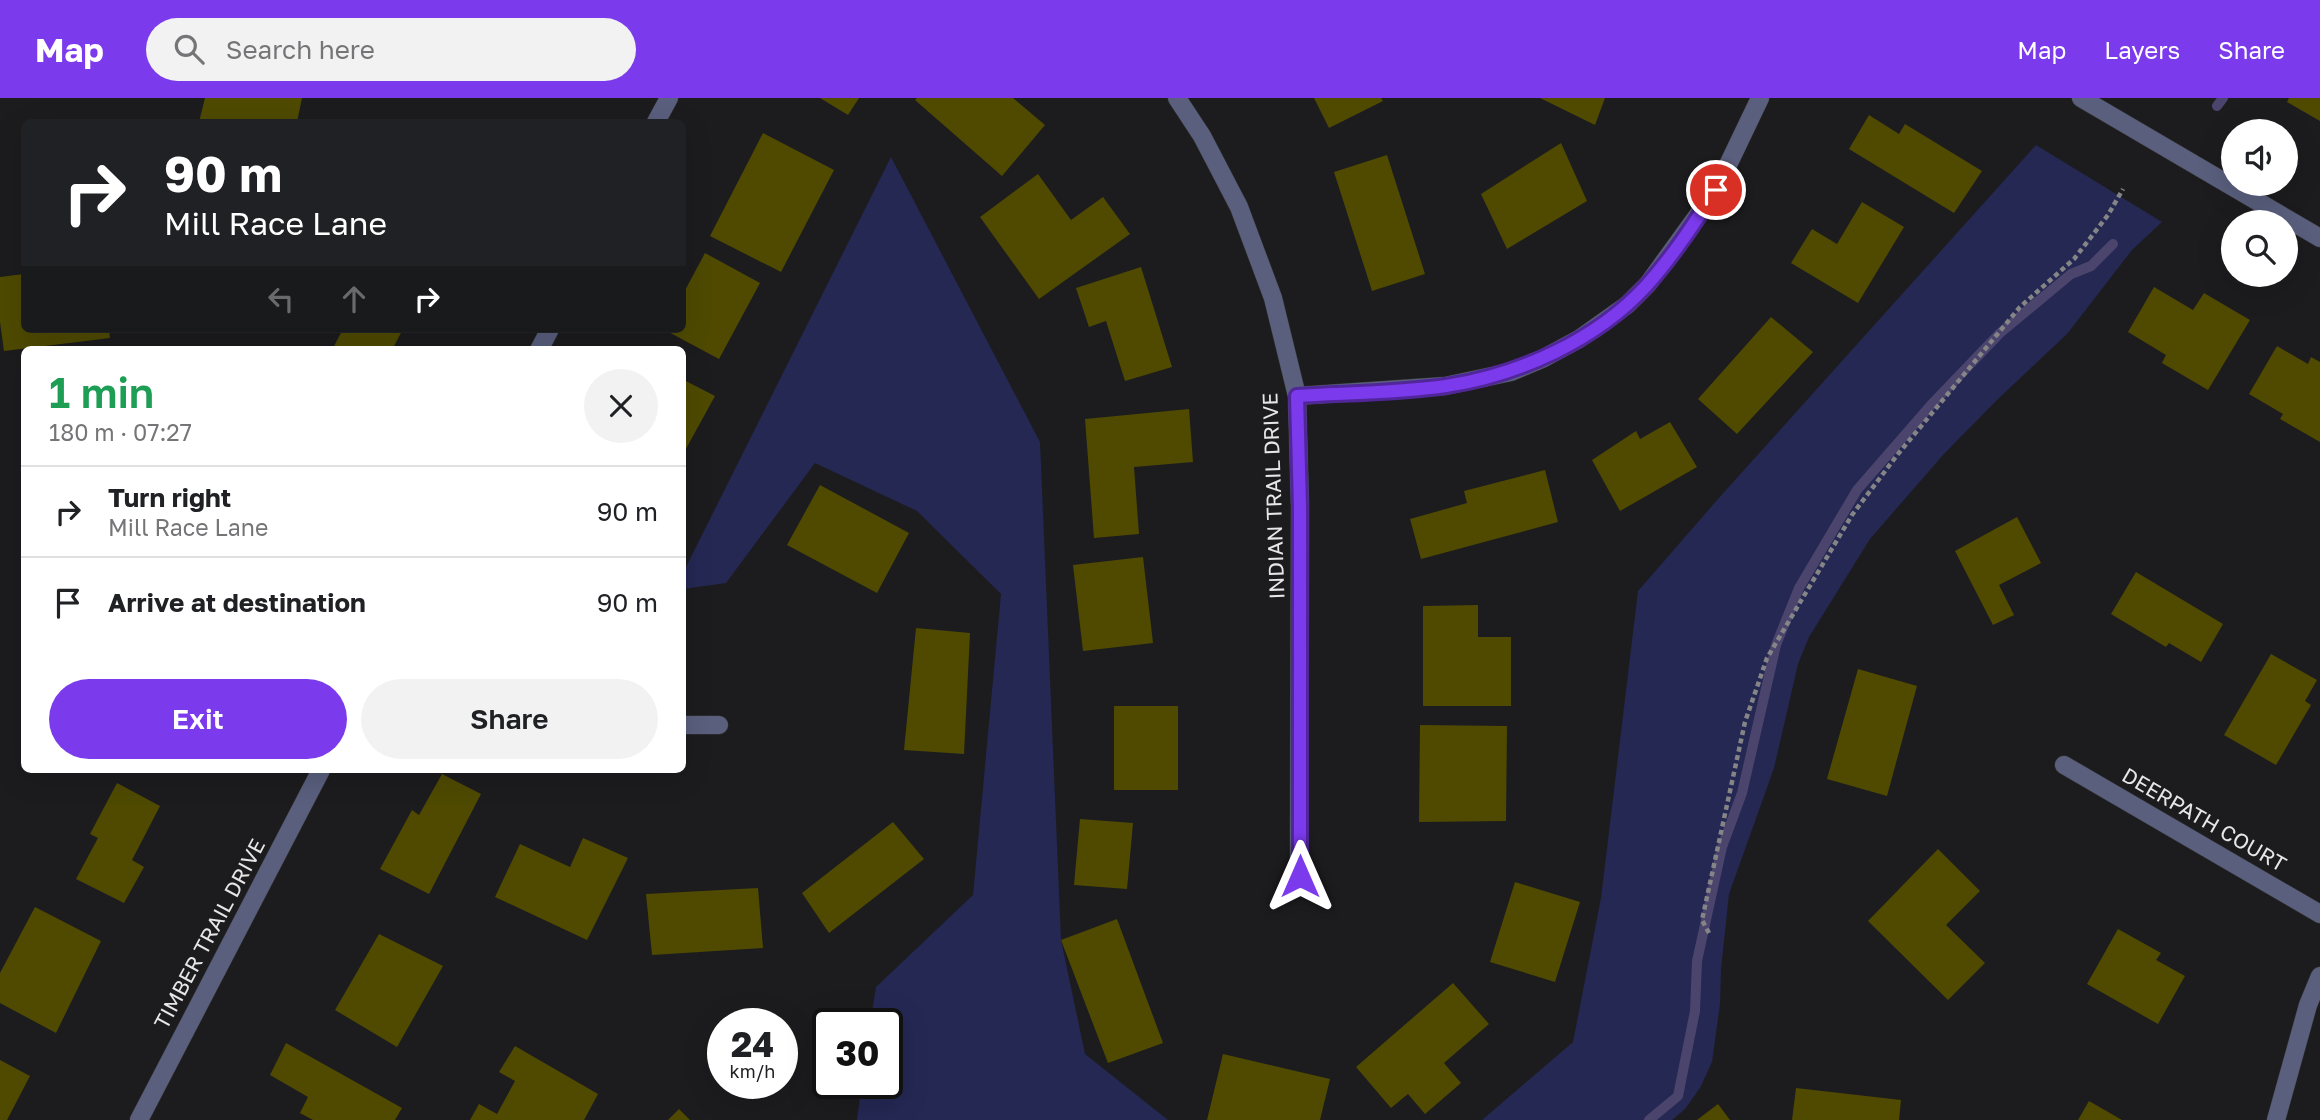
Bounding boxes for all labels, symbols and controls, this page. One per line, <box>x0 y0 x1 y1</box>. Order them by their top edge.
search box <box>146 18 636 81</box>
text: Map <box>35 30 104 69</box>
icon: search <box>170 30 208 68</box>
text: Search here <box>226 34 375 65</box>
text: Map <box>2017 35 2066 64</box>
text: Layers <box>2104 35 2180 64</box>
text: Share <box>2218 35 2285 64</box>
map controls <box>2221 119 2298 287</box>
button: sound <box>2221 119 2298 196</box>
text: 90 m <box>164 144 282 203</box>
icon: right <box>49 147 140 238</box>
pin <box>1686 160 1746 220</box>
icon: arrive <box>1697 171 1735 209</box>
text: Mill Race Lane <box>164 204 387 242</box>
button: search <box>2221 210 2298 287</box>
icon: left <box>262 280 300 318</box>
icon: ahead <box>335 280 373 318</box>
icon: right <box>408 280 446 318</box>
text: 1 min <box>49 367 154 417</box>
button: close <box>584 369 658 443</box>
street label: INDIAN TRAIL DRIVE <box>1256 392 1290 600</box>
text: 180 m · 07:27 <box>49 418 192 446</box>
text: Turn right <box>108 482 231 513</box>
icon: right <box>49 493 87 531</box>
text: 90 m <box>597 496 658 527</box>
text: Mill Race Lane <box>108 513 268 541</box>
icon: arrive <box>49 584 87 622</box>
text: Arrive at destination <box>108 587 366 618</box>
text: 90 m <box>597 587 658 618</box>
button: Exit <box>49 679 347 759</box>
button: Share <box>361 679 658 759</box>
street label: DEERPATH COURT <box>2118 761 2291 877</box>
street label: TIMBER TRAIL DRIVE <box>148 834 270 1033</box>
position arrow <box>1263 839 1337 913</box>
speed limit sign: 30 <box>812 1008 903 1099</box>
text: 24 <box>731 1023 774 1065</box>
text: km/h <box>730 1060 775 1082</box>

